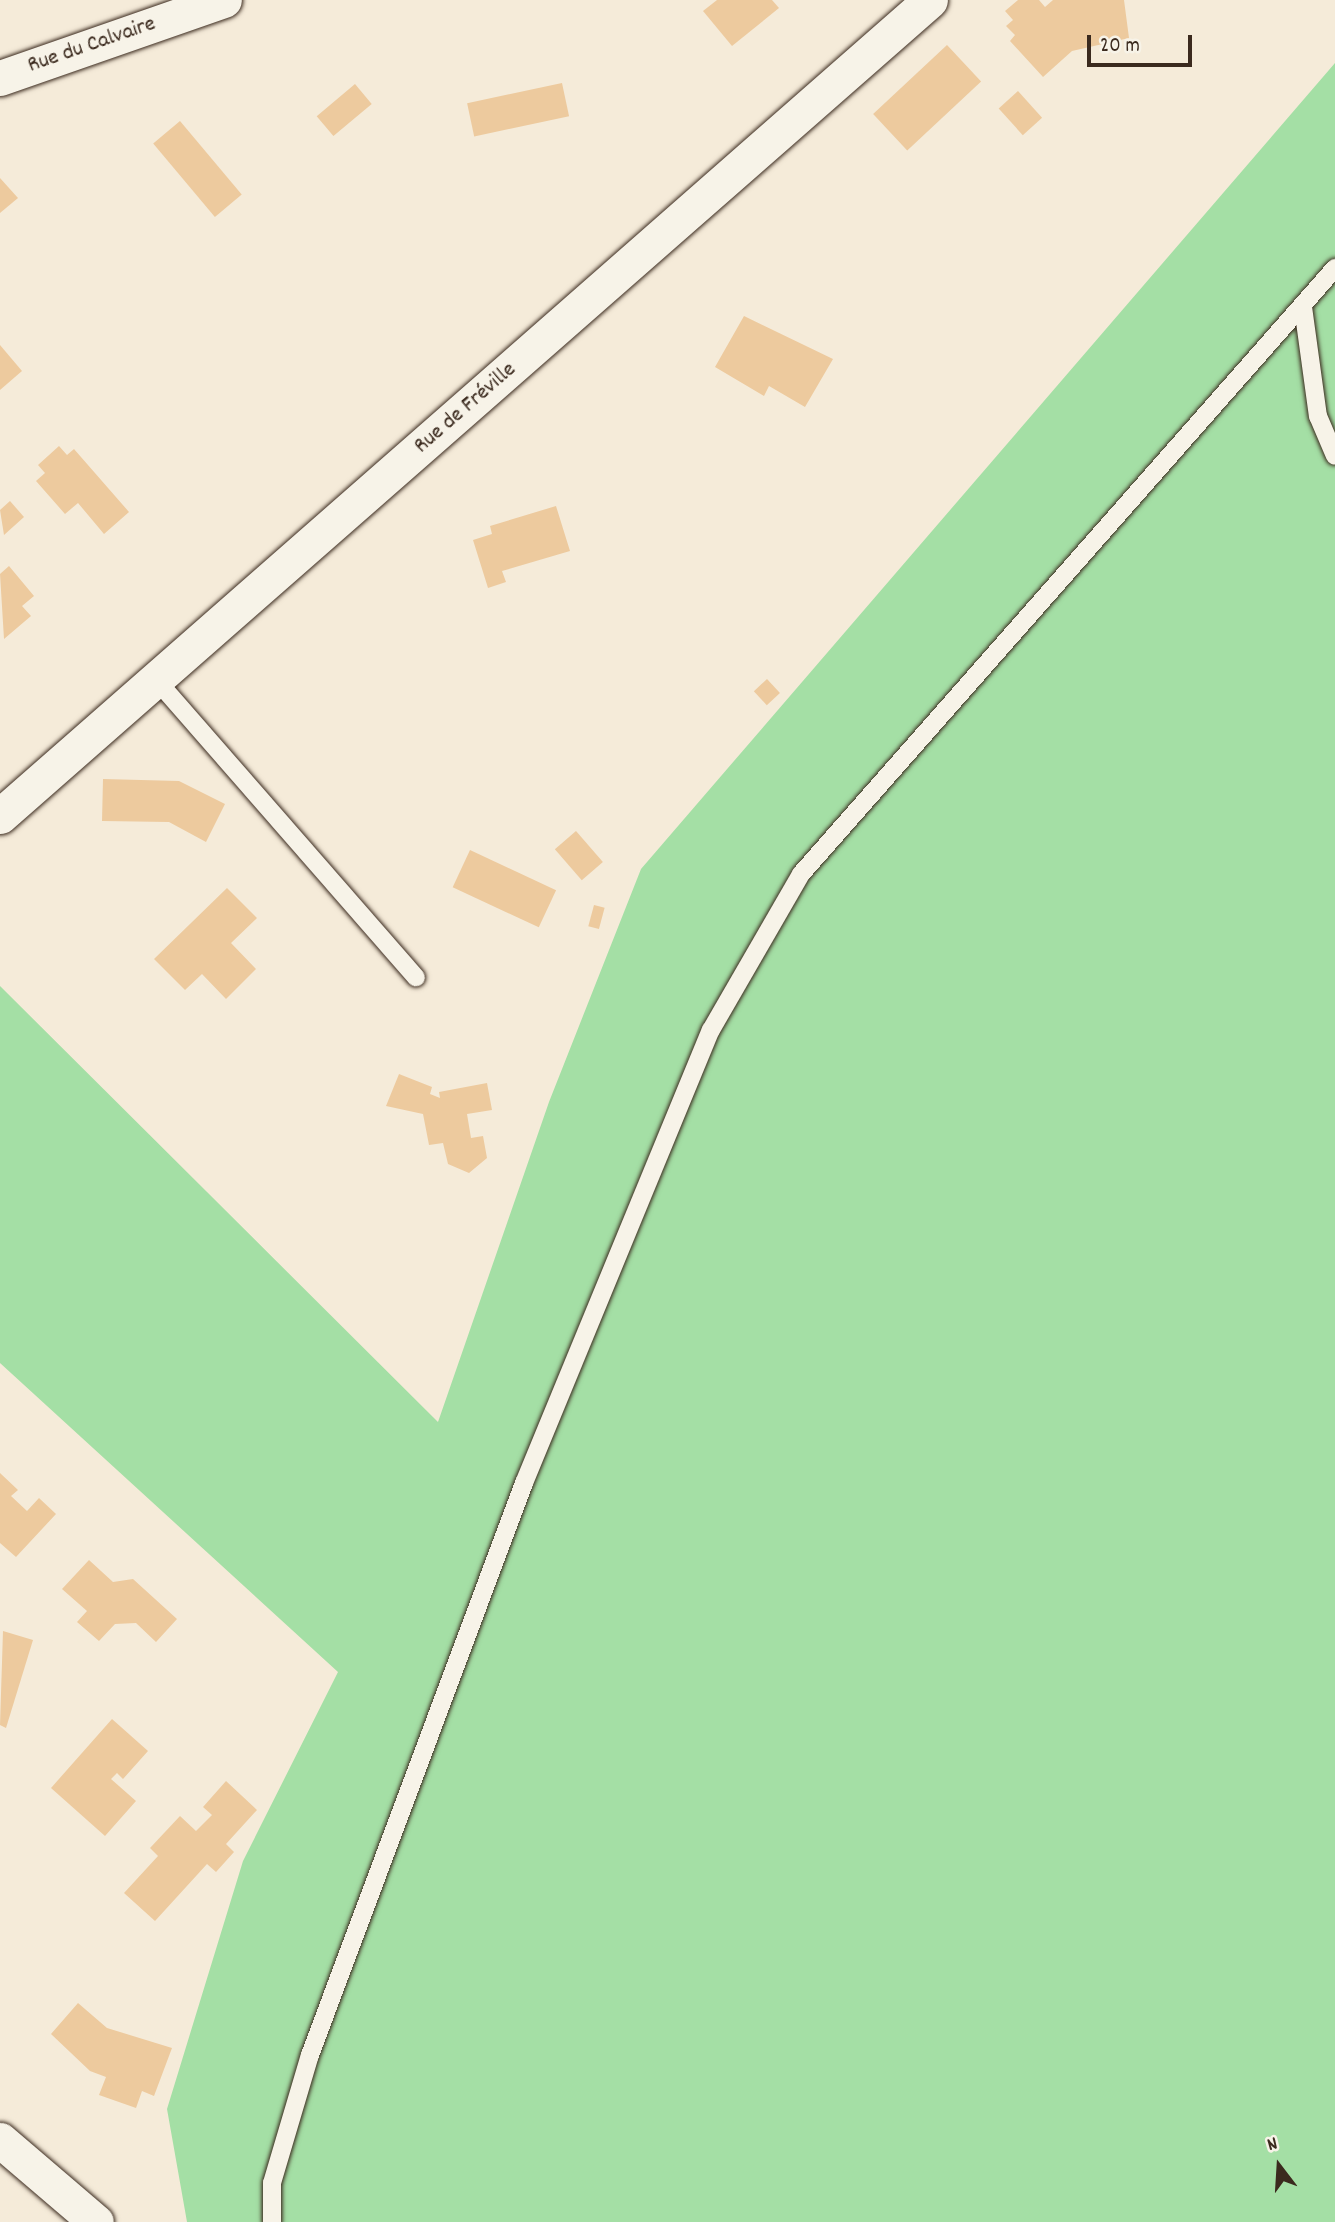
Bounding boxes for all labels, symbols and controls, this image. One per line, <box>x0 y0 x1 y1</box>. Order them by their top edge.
street label: Rue du Calvaire <box>24 11 160 81</box>
scale bar <box>1090 21 1195 65</box>
text: 20 m <box>1100 32 1140 62</box>
street label: Rue de Fréville <box>409 357 523 461</box>
north arrow <box>1244 2131 1314 2201</box>
text: N <box>1264 2131 1281 2160</box>

